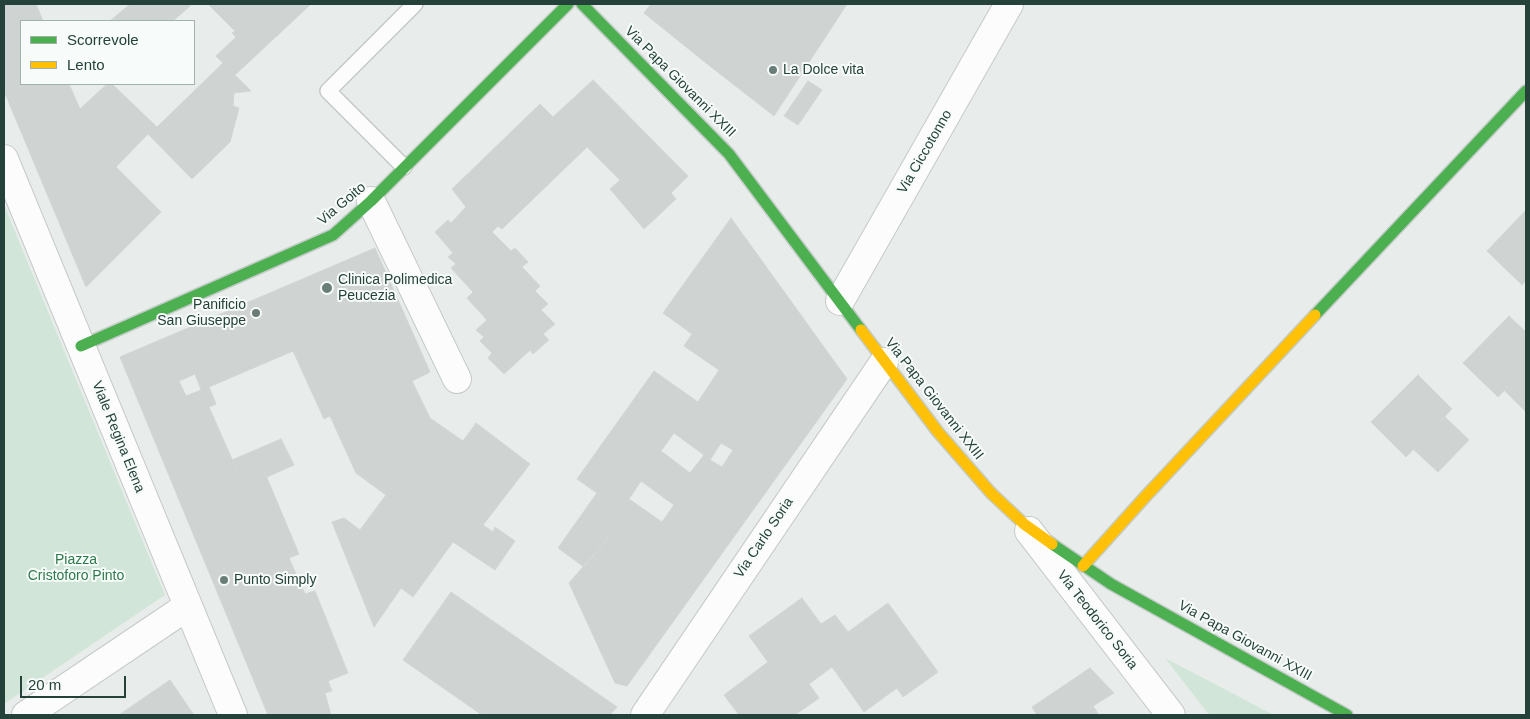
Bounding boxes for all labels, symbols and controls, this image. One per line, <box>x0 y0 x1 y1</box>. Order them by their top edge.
legend <box>20 20 195 85</box>
street label: Via Papa Giovanni XXIII <box>621 23 739 141</box>
text: Scorrevole <box>67 31 139 48</box>
text: Lento <box>67 56 105 73</box>
place label: La Dolce vita <box>783 62 864 78</box>
marker: La Dolce vita <box>767 64 779 76</box>
street label: Via Ciccotonno <box>894 107 956 197</box>
street label: Via Goito <box>315 179 369 229</box>
place label: Clinica Polimedica Peucezia <box>338 272 452 304</box>
marker: Clinica Polimedica Peucezia <box>320 281 334 295</box>
place label: Panificio San Giuseppe <box>157 297 246 330</box>
marker: Panificio San Giuseppe <box>250 307 262 319</box>
street label: Via Papa Giovanni XXIII <box>881 335 987 463</box>
street label: Viale Regina Elena <box>88 379 148 495</box>
street label: Via Carlo Soria <box>731 494 797 582</box>
park label: Piazza Cristoforo Pinto <box>28 552 124 584</box>
street label: Via Teodorico Soria <box>1053 567 1141 673</box>
place label: Punto Simply <box>234 572 316 588</box>
marker: Punto Simply <box>218 574 230 586</box>
street label: Via Papa Giovanni XXIII <box>1175 597 1315 685</box>
scale bar <box>22 666 129 698</box>
text: 20 m <box>28 676 61 693</box>

